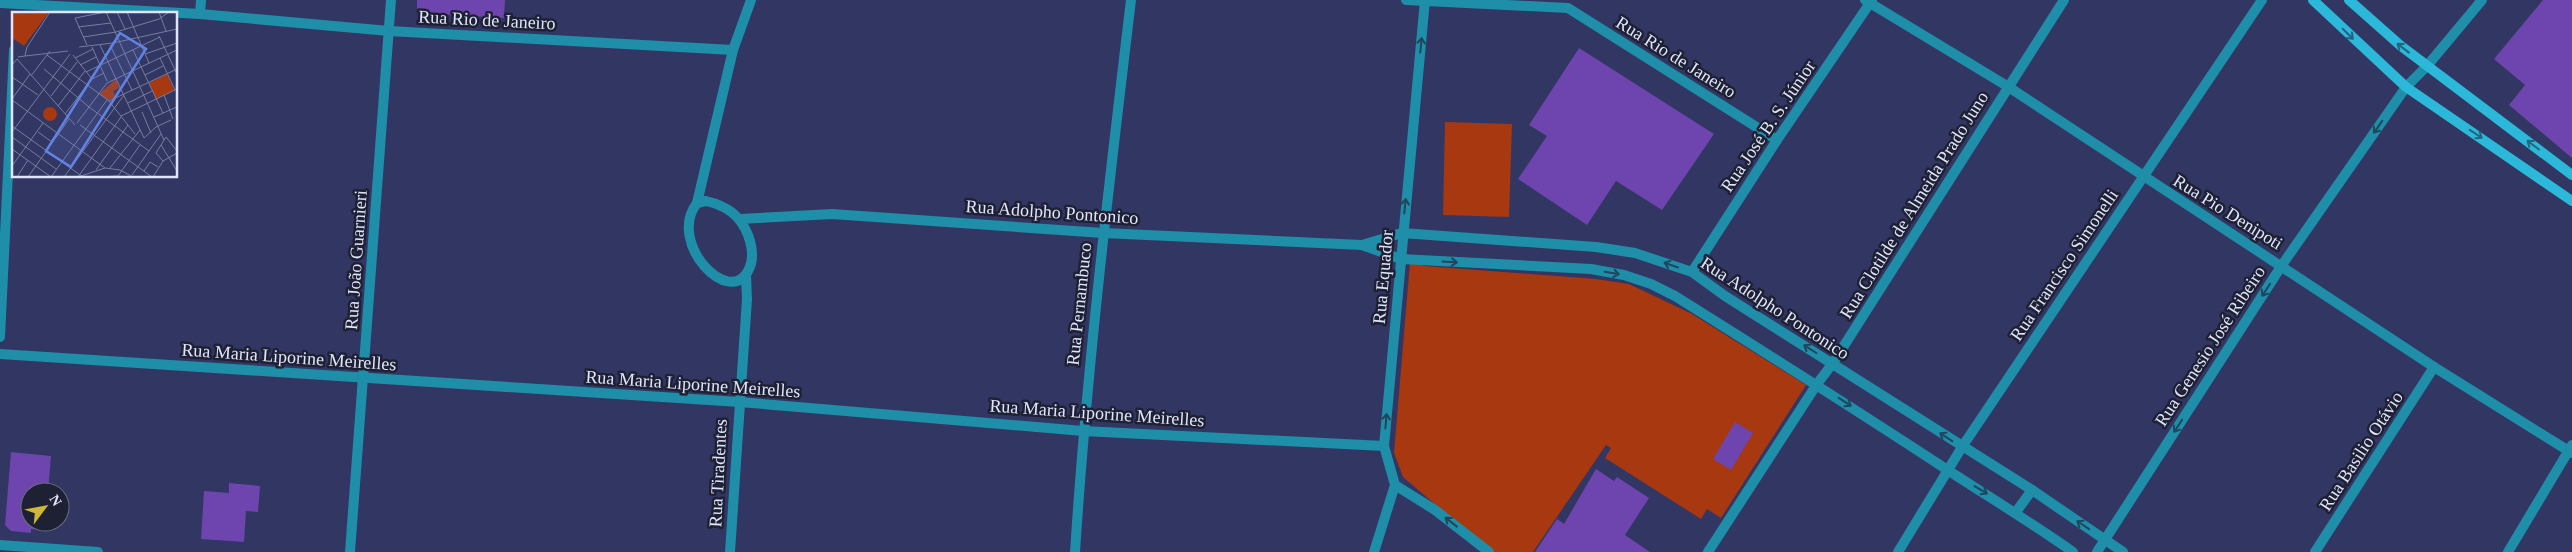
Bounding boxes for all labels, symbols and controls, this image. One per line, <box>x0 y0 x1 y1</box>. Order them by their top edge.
street label: Rua Rio de Janeiro <box>418 6 556 34</box>
inset map <box>12 12 178 178</box>
street label: Rua Rio de Janeiro <box>1612 12 1740 102</box>
one-way arrow <box>2342 28 2354 41</box>
one-way arrow <box>1416 37 1425 53</box>
one-way arrow <box>2397 42 2410 53</box>
street label: Rua José B. S. Júnior <box>1717 57 1819 195</box>
street label: Rua Clotilde de Almeida Prado Juno <box>1836 88 1992 322</box>
one-way arrow <box>2373 120 2383 134</box>
one-way arrow <box>2468 129 2482 139</box>
one-way arrow <box>2527 140 2540 151</box>
street label: Rua Pio Denipoti <box>2170 170 2286 254</box>
street label: Rua Francisco Simonelli <box>2006 186 2122 344</box>
street label: Rua João Guarnieri <box>341 189 371 331</box>
street label: Rua Adolpho Pontonico <box>965 196 1139 228</box>
one-way arrow <box>1400 199 1410 215</box>
street label: Rua Equador <box>1369 229 1397 325</box>
street label: Rua Pernambuco <box>1063 242 1095 366</box>
street label: Rua Adolpho Pontonico <box>1697 252 1853 364</box>
one-way arrow <box>1442 258 1458 267</box>
one-way arrow <box>1664 260 1680 269</box>
street label: Rua Genesio José Ribeiro <box>2151 262 2269 430</box>
one-way arrow <box>1603 269 1619 279</box>
one-way arrow <box>2261 282 2271 296</box>
street label: Rua Maria Liporine Meirelles <box>181 340 397 374</box>
one-way arrow <box>1803 344 1817 354</box>
street label: Rua Maria Liporine Meirelles <box>585 367 801 401</box>
street label: Rua Basilio Otávio <box>2315 388 2407 514</box>
street label: Rua Maria Liporine Meirelles <box>989 396 1205 430</box>
one-way arrow <box>1837 397 1851 407</box>
one-way arrow <box>1382 413 1391 429</box>
street label: Rua Tiradentes <box>705 418 731 528</box>
one-way arrow <box>2173 419 2183 433</box>
one-way arrow <box>1940 432 1954 442</box>
north arrow <box>20 482 70 532</box>
one-way arrow <box>1973 486 1987 496</box>
text: N <box>47 492 65 509</box>
one-way arrow <box>1444 517 1457 528</box>
one-way arrow <box>2076 520 2090 530</box>

